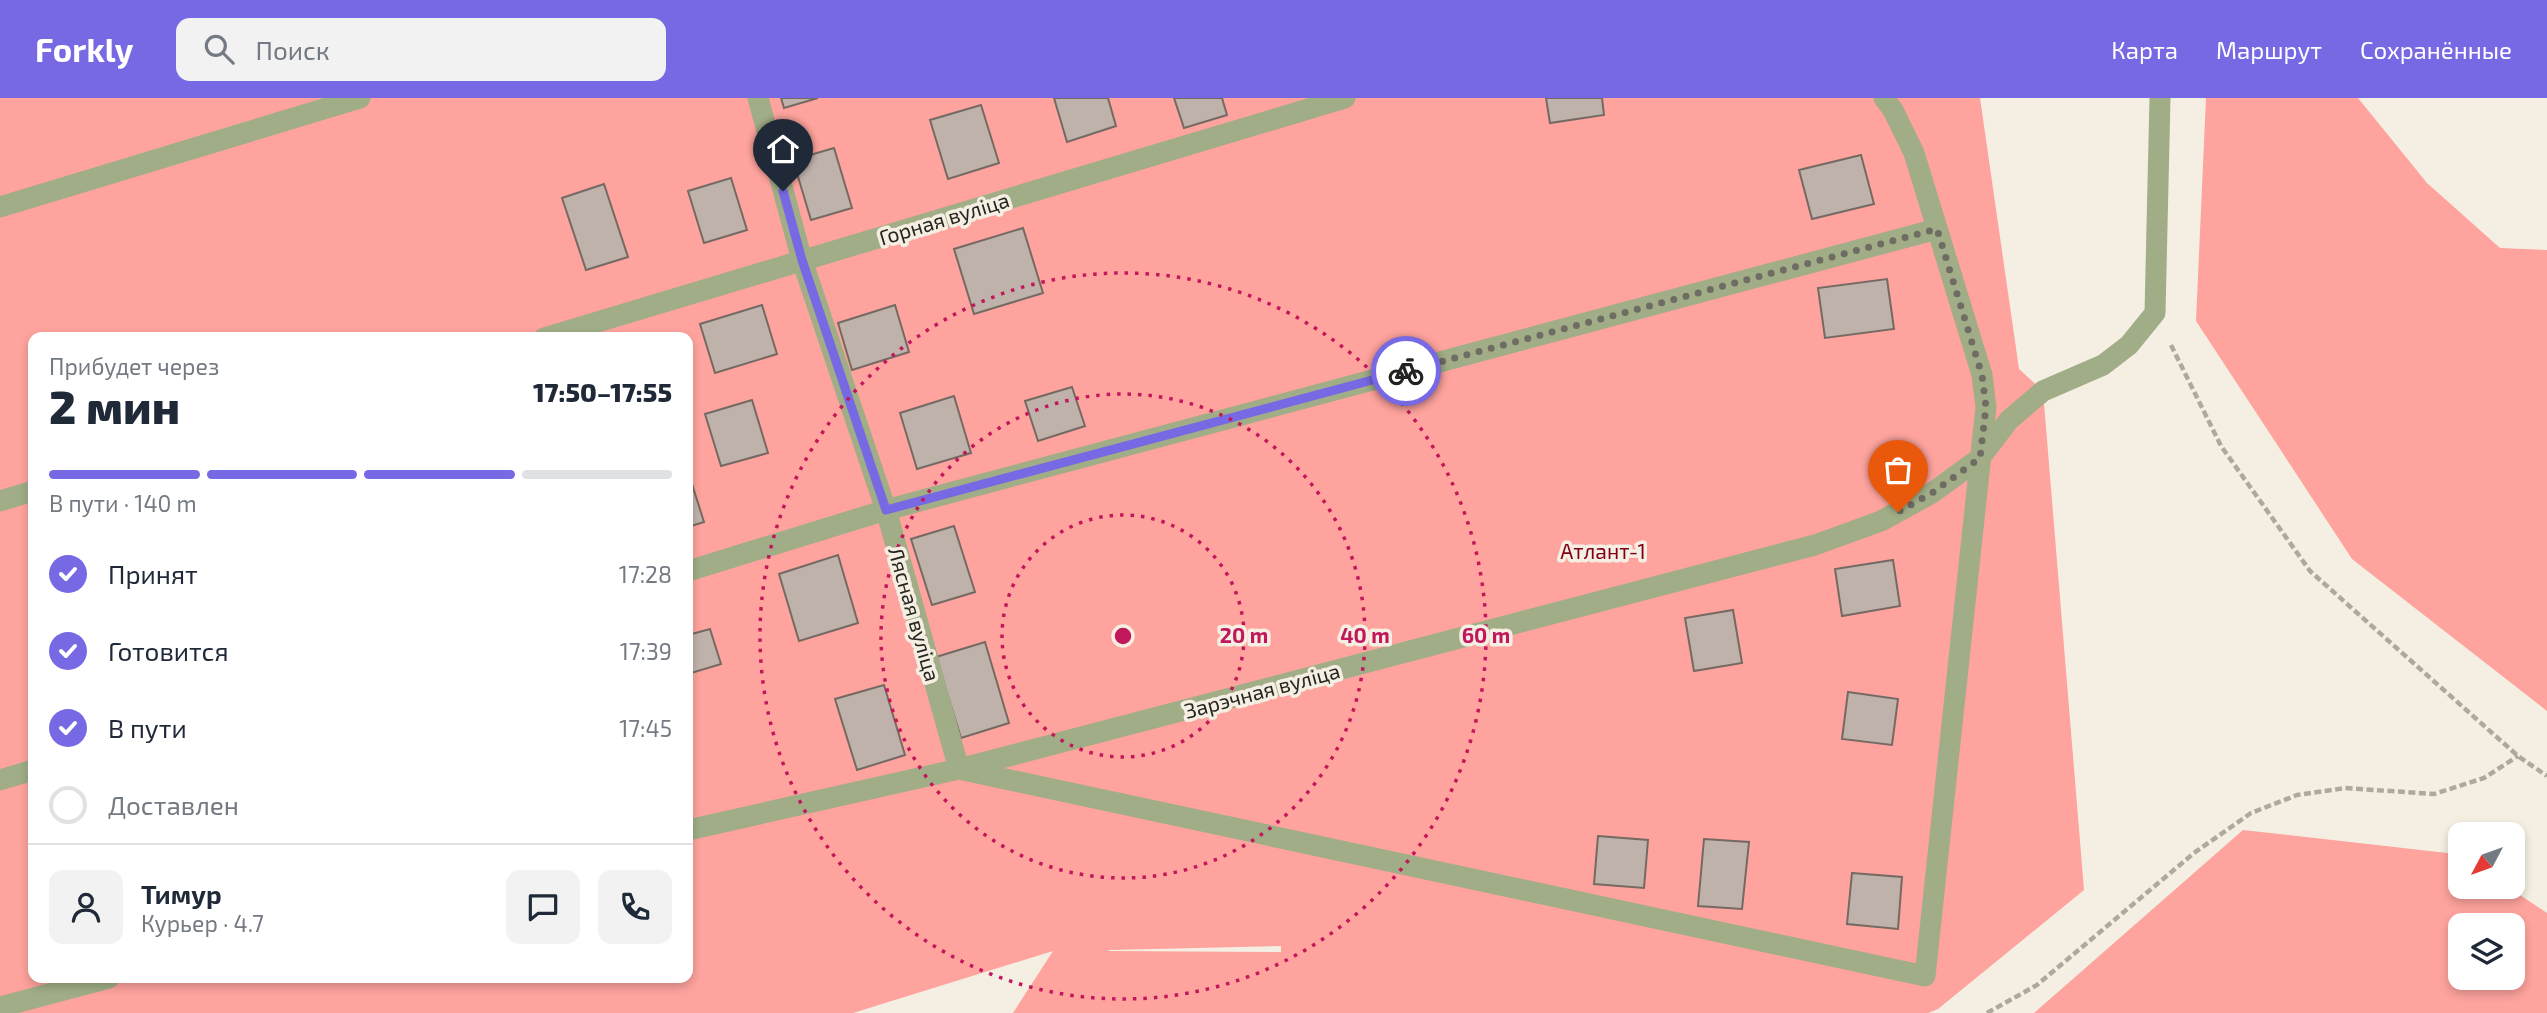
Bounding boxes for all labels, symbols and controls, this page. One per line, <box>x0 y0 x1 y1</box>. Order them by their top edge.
search box <box>176 18 666 81</box>
text: Forkly <box>35 29 134 69</box>
icon: search <box>200 30 238 68</box>
text: Поиск <box>256 34 330 65</box>
text: Карта <box>2111 35 2178 64</box>
text: Маршрут <box>2216 35 2322 64</box>
text: Сохранённые <box>2360 35 2512 64</box>
pin <box>753 119 813 191</box>
icon: home <box>764 130 802 168</box>
street label: Горная вуліца <box>876 186 1012 251</box>
courier <box>1371 336 1441 406</box>
text: Прибудет через <box>49 352 219 380</box>
icon: bike <box>1387 352 1425 390</box>
text: 17:50–17:55 <box>533 376 672 407</box>
text: 2 мин <box>49 378 180 433</box>
pin <box>1868 440 1928 512</box>
icon: bag <box>1879 451 1917 489</box>
text: В пути · 140 m <box>49 489 197 517</box>
park label: Атлант-1 <box>1560 538 1646 563</box>
street label: Лясная вуліца <box>883 544 946 684</box>
icon: check <box>49 555 87 593</box>
text: Принят <box>108 558 198 589</box>
text: 17:28 <box>619 560 672 588</box>
text: 20 m <box>1220 622 1268 647</box>
text: 40 m <box>1340 622 1390 647</box>
text: 60 m <box>1462 622 1510 647</box>
centre of rings <box>1111 624 1135 648</box>
icon: check <box>49 632 87 670</box>
text: Готовится <box>108 635 229 666</box>
text: 17:39 <box>620 637 672 665</box>
street label: Зарэчная вуліца <box>1181 657 1343 724</box>
icon: check <box>49 709 87 747</box>
text: В пути <box>108 712 187 743</box>
text: 17:45 <box>619 714 672 742</box>
text: Доставлен <box>108 789 239 820</box>
north arrow <box>2448 822 2525 900</box>
map controls <box>2448 822 2525 990</box>
button: person <box>49 870 123 944</box>
button: chat <box>506 870 580 944</box>
button: phone <box>598 870 672 944</box>
text: Тимур <box>141 878 222 909</box>
text: Курьер · 4.7 <box>141 909 264 937</box>
button: layers <box>2448 913 2525 990</box>

